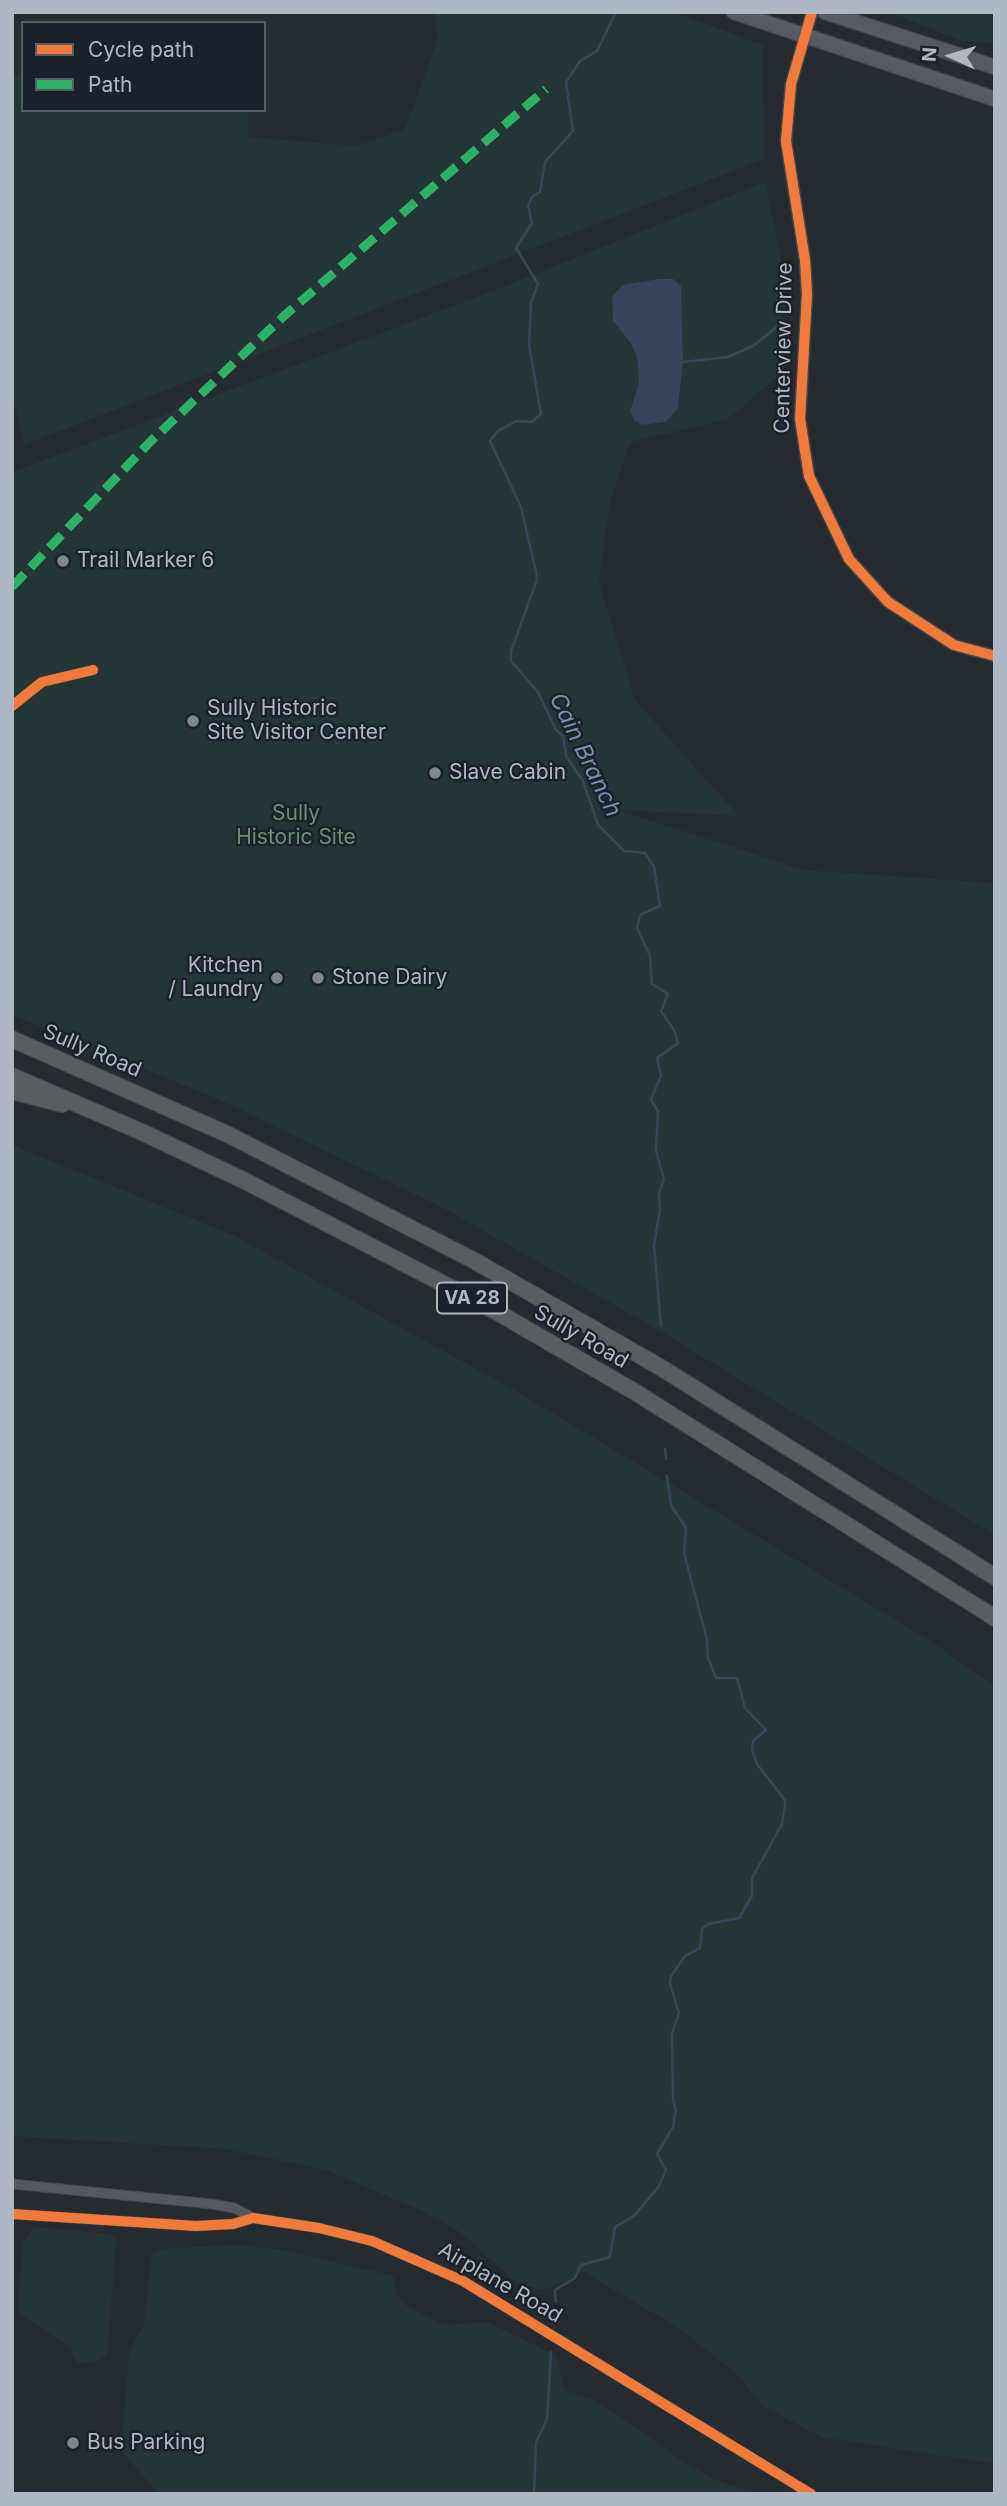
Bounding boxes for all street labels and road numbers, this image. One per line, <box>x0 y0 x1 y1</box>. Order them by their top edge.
street label: Centerview Drive <box>770 262 798 434</box>
street label: Sully Road <box>39 1019 145 1083</box>
road number: VA 28 <box>437 1282 507 1314</box>
street label: Sully Road <box>529 1300 633 1374</box>
street label: Airplane Road <box>434 2237 566 2329</box>

